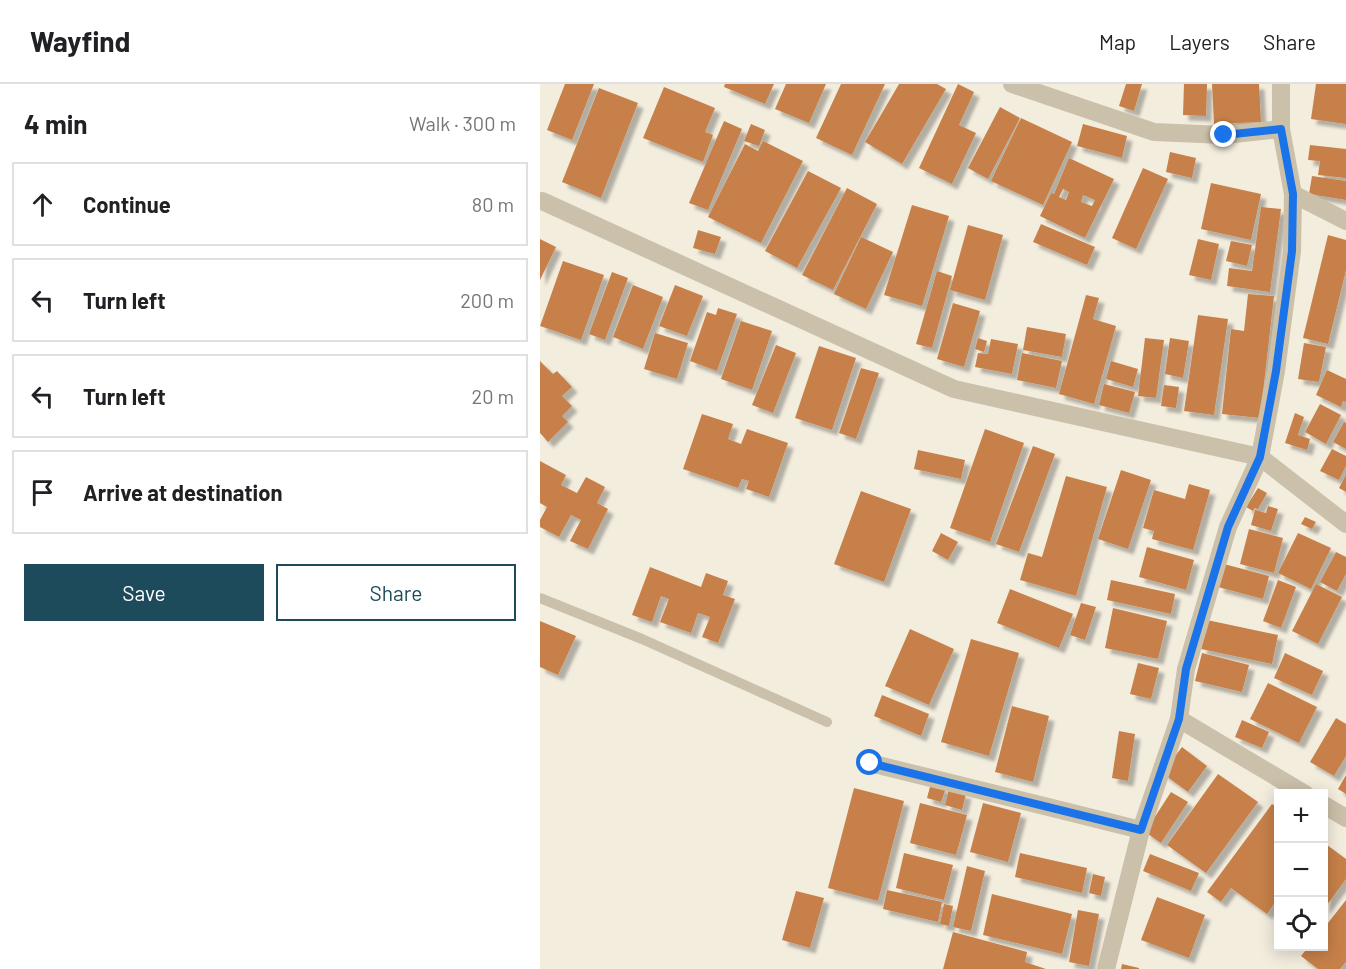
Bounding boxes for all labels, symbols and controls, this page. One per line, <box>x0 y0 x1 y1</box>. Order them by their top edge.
text: Wayfind <box>30 24 130 58</box>
text: Map <box>1099 29 1136 54</box>
text: Layers <box>1169 29 1230 54</box>
text: Share <box>1263 29 1316 54</box>
text: 4 min <box>24 108 88 139</box>
text: Walk · 300 m <box>409 111 516 135</box>
route end <box>1210 121 1236 147</box>
icon: ahead <box>26 188 59 221</box>
text: Continue <box>83 191 171 217</box>
text: 80 m <box>472 192 514 216</box>
icon: left <box>26 284 59 317</box>
text: Turn left <box>83 287 166 313</box>
text: 200 m <box>460 288 514 312</box>
icon: left <box>26 380 59 413</box>
text: Turn left <box>83 383 166 409</box>
text: 20 m <box>471 384 514 408</box>
icon: arrive <box>26 476 59 509</box>
text: Arrive at destination <box>83 479 282 505</box>
button: Save <box>24 564 264 621</box>
button: Share <box>276 564 516 621</box>
route start <box>856 749 882 775</box>
map controls <box>1274 789 1328 951</box>
button: + <box>1274 789 1328 843</box>
button: − <box>1274 843 1328 897</box>
button: locate <box>1274 897 1328 951</box>

